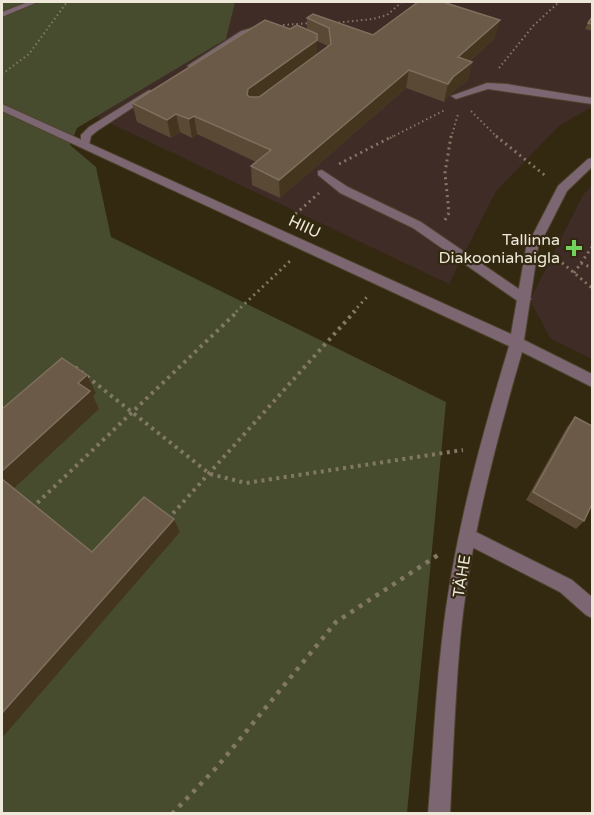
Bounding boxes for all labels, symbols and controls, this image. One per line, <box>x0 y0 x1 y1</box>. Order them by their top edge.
street label: HIIU <box>285 211 324 243</box>
place label: Tallinna Diakooniahaigla <box>439 230 560 268</box>
marker: Tallinna Diakooniahaigla <box>565 239 583 257</box>
street label: TÄHE <box>449 553 475 599</box>

